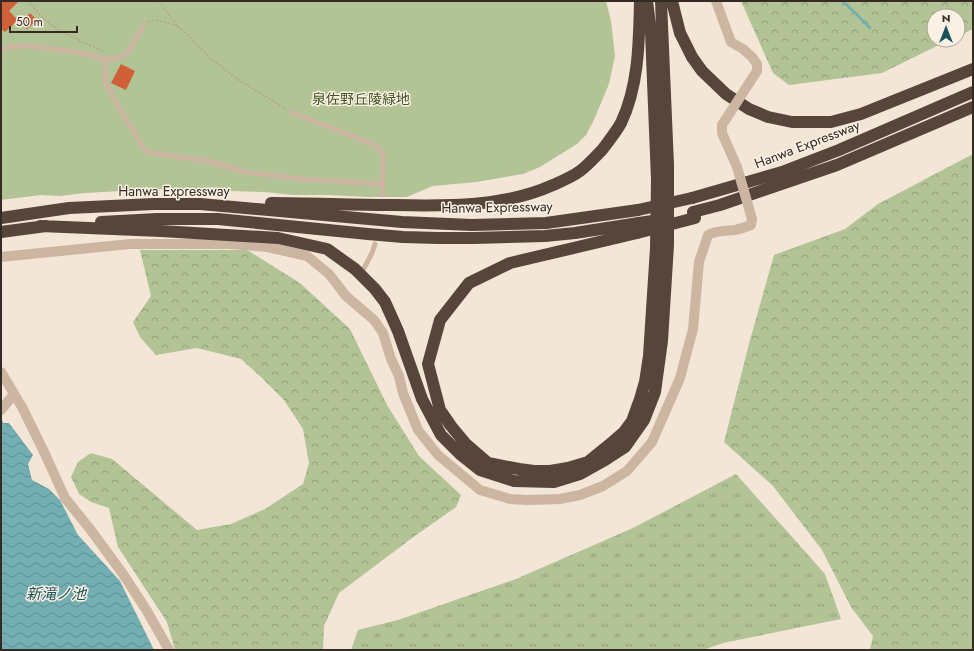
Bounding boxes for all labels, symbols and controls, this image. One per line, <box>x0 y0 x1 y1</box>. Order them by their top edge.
scale bar <box>10 8 77 34</box>
north arrow <box>926 8 966 48</box>
text: N <box>942 10 950 26</box>
text: 50 m <box>16 13 43 31</box>
park label: 泉佐野丘陵緑地 <box>312 89 410 109</box>
street label: Hanwa Expressway <box>751 114 863 173</box>
street label: Hanwa Expressway <box>118 181 231 201</box>
street label: Hanwa Expressway <box>441 196 554 218</box>
water label: 新滝ノ池 <box>26 583 88 605</box>

